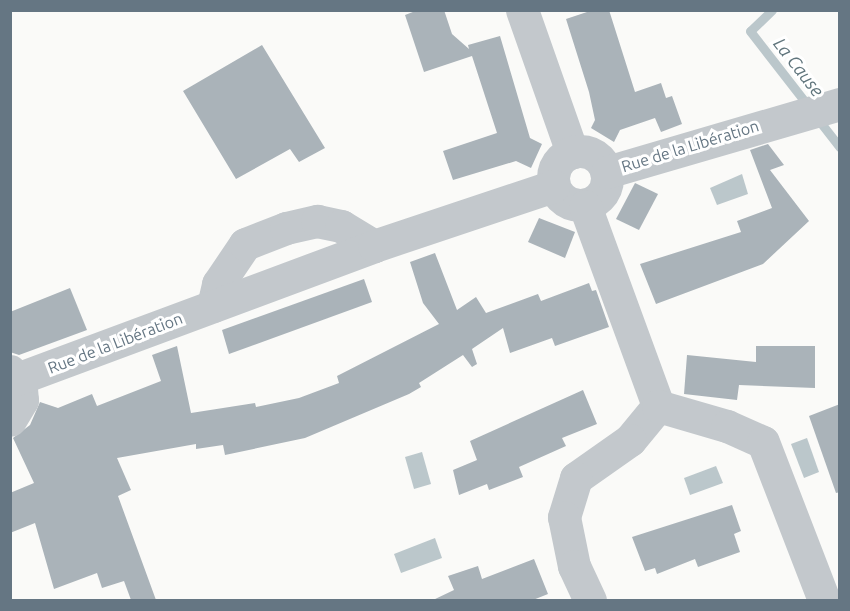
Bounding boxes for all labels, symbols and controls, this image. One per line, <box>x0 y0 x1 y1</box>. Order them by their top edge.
water label: La Cause <box>769 33 829 101</box>
street label: Rue de la Libération <box>619 116 761 176</box>
street label: Rue de la Libération <box>45 308 185 378</box>

